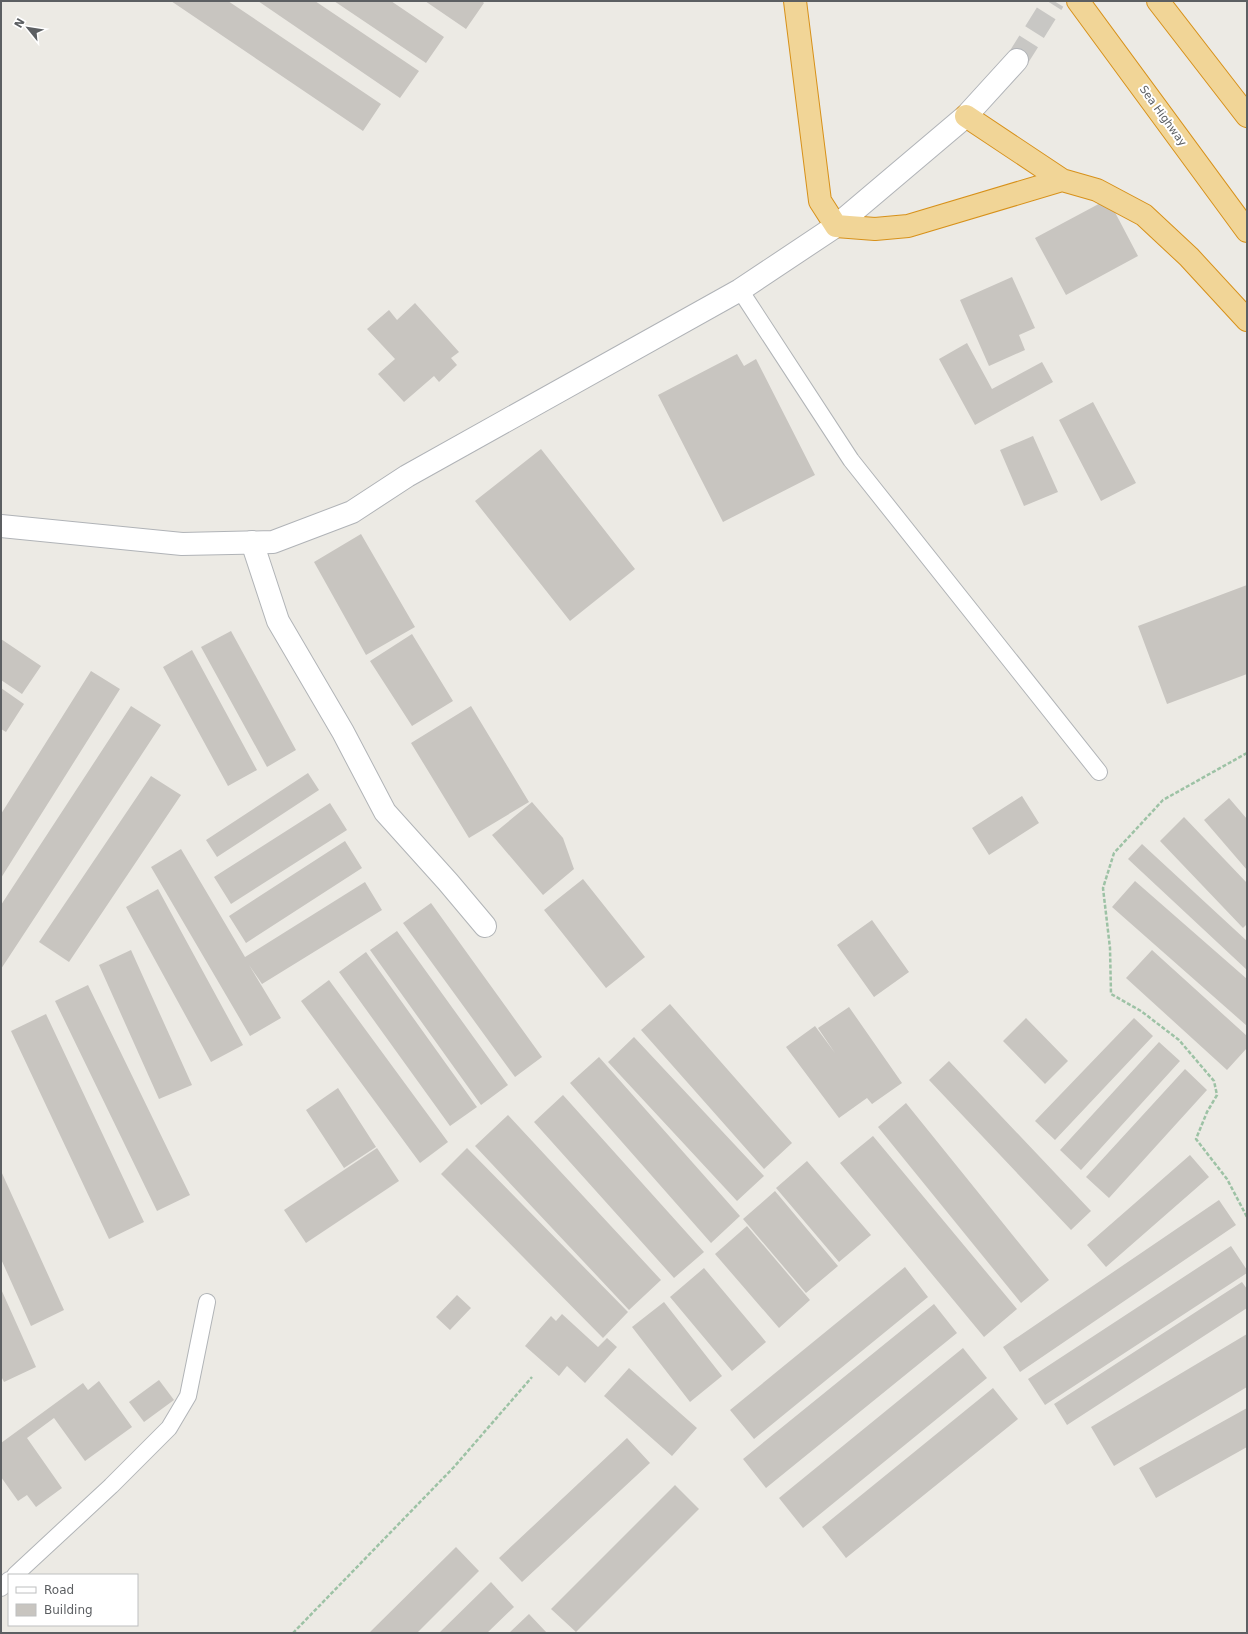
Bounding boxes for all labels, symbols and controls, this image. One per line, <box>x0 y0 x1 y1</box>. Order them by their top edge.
north arrow <box>8 8 48 48</box>
text: N <box>12 16 28 30</box>
street label: Sea Highway <box>1137 83 1190 149</box>
legend <box>8 1574 138 1626</box>
text: Road <box>44 1583 74 1597</box>
text: Building <box>44 1603 93 1617</box>

